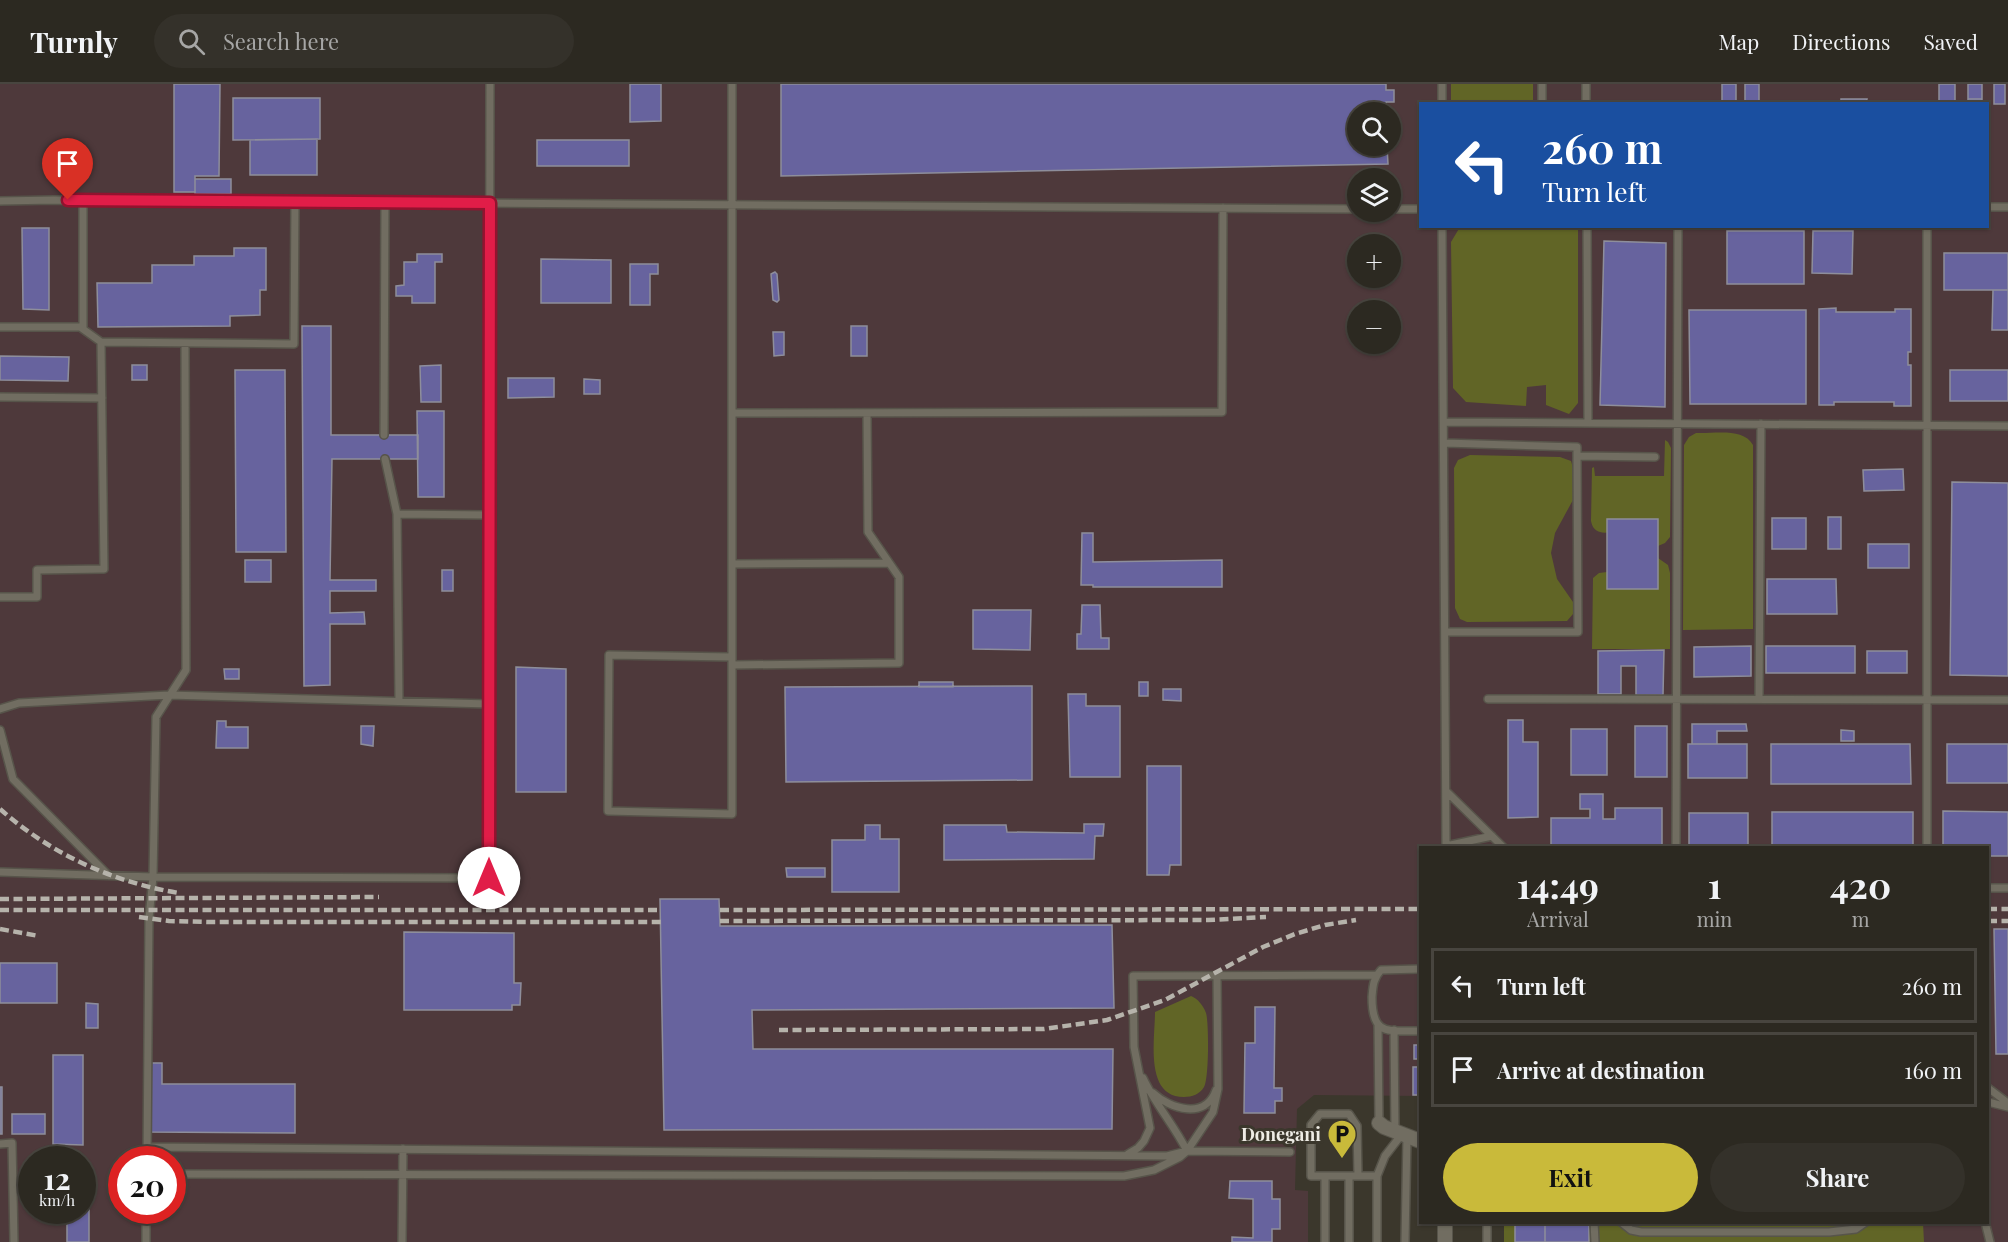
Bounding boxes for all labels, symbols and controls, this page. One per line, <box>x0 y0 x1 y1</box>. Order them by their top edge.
search box <box>154 14 574 68</box>
text: Turnly <box>30 23 118 60</box>
icon: search <box>175 25 208 58</box>
text: Search here <box>223 26 339 56</box>
text: Map <box>1718 27 1759 55</box>
text: Directions <box>1792 27 1890 55</box>
text: Saved <box>1923 27 1978 55</box>
map controls <box>1347 102 1401 354</box>
button: search <box>1347 102 1401 156</box>
text: 260 m <box>1542 119 1662 175</box>
icon: left <box>1443 126 1521 204</box>
pin <box>42 138 93 200</box>
icon: arrive <box>51 147 84 180</box>
button: layers <box>1347 168 1401 222</box>
text: Turn left <box>1542 173 1646 209</box>
button: + <box>1347 234 1401 288</box>
button: − <box>1347 300 1401 354</box>
position arrow <box>457 846 521 910</box>
text: 14:49 <box>1517 860 1599 908</box>
text: 1 <box>1708 860 1721 908</box>
text: 420 <box>1830 860 1891 908</box>
text: Arrival <box>1527 905 1589 932</box>
text: min <box>1697 905 1732 932</box>
text: m <box>1852 905 1870 932</box>
icon: left <box>1446 969 1479 1002</box>
text: Turn left <box>1497 971 1586 1001</box>
text: 260 m <box>1902 971 1962 1001</box>
icon: arrive <box>1446 1053 1479 1086</box>
text: Arrive at destination <box>1497 1055 1705 1085</box>
text: 160 m <box>1904 1055 1962 1085</box>
parking icon: Donegani <box>1326 1118 1358 1160</box>
place label: Donegani <box>1241 1122 1321 1146</box>
button: Exit <box>1443 1143 1698 1212</box>
button: Share <box>1710 1143 1965 1212</box>
speed limit sign: 20 <box>108 1146 186 1224</box>
text: 12 <box>43 1158 71 1198</box>
text: km/h <box>39 1190 75 1210</box>

